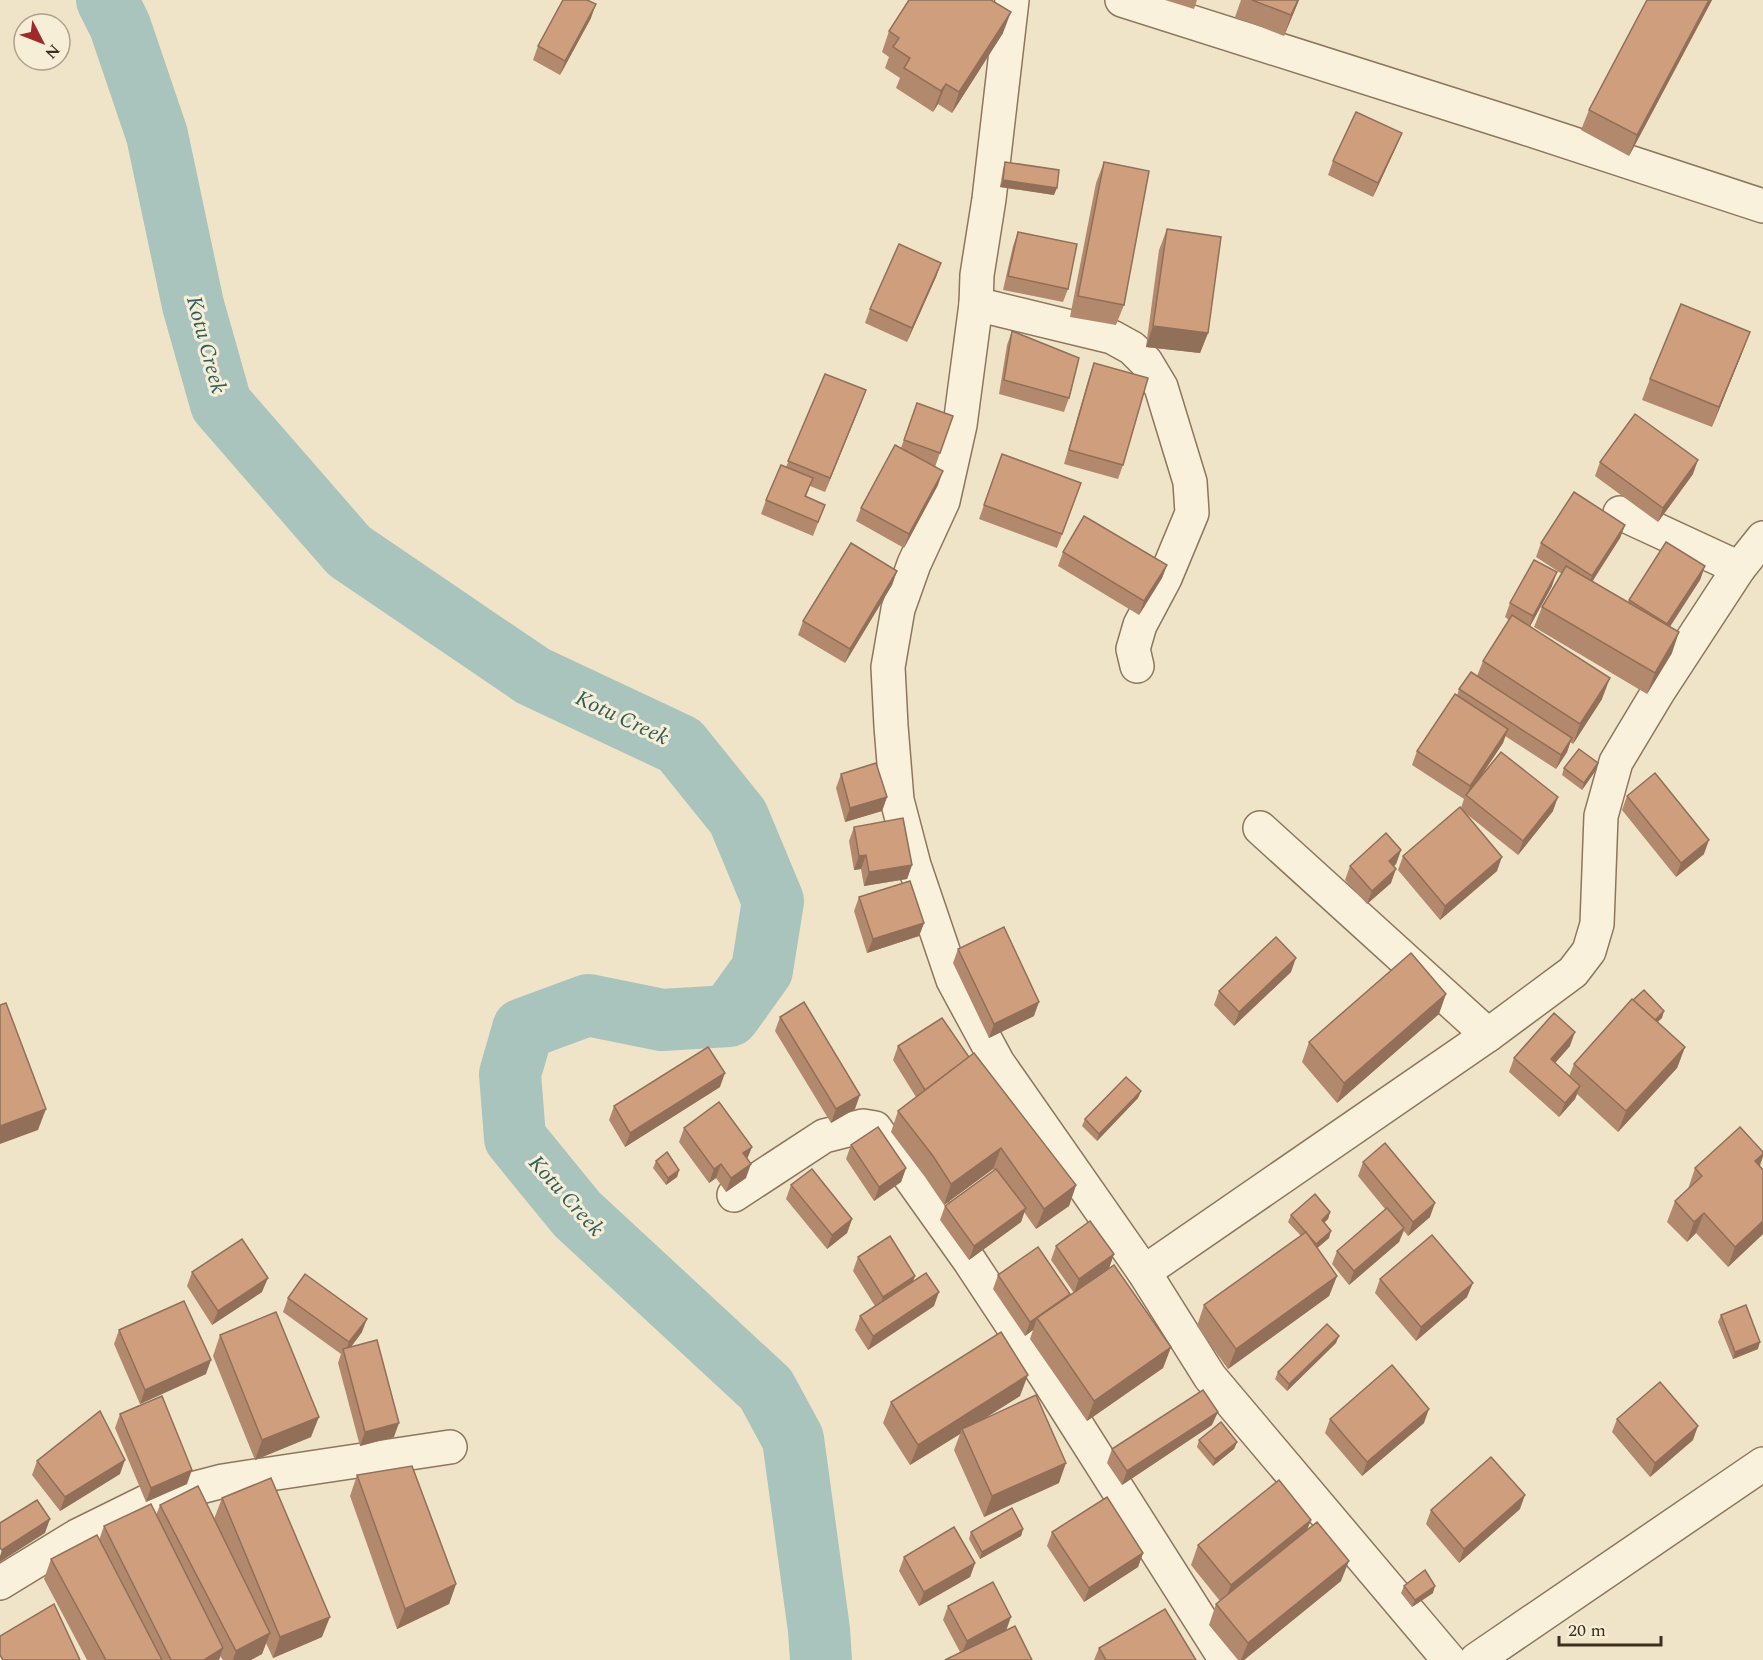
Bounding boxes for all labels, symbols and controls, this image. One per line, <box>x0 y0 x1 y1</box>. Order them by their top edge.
north arrow <box>12 12 72 72</box>
text: N <box>39 38 66 64</box>
water label: Kotu Creek <box>177 292 235 398</box>
water label: Kotu Creek <box>570 682 674 754</box>
water label: Kotu Creek <box>520 1148 612 1244</box>
scale bar <box>1559 1609 1661 1647</box>
text: 20 m <box>1568 1617 1606 1644</box>

